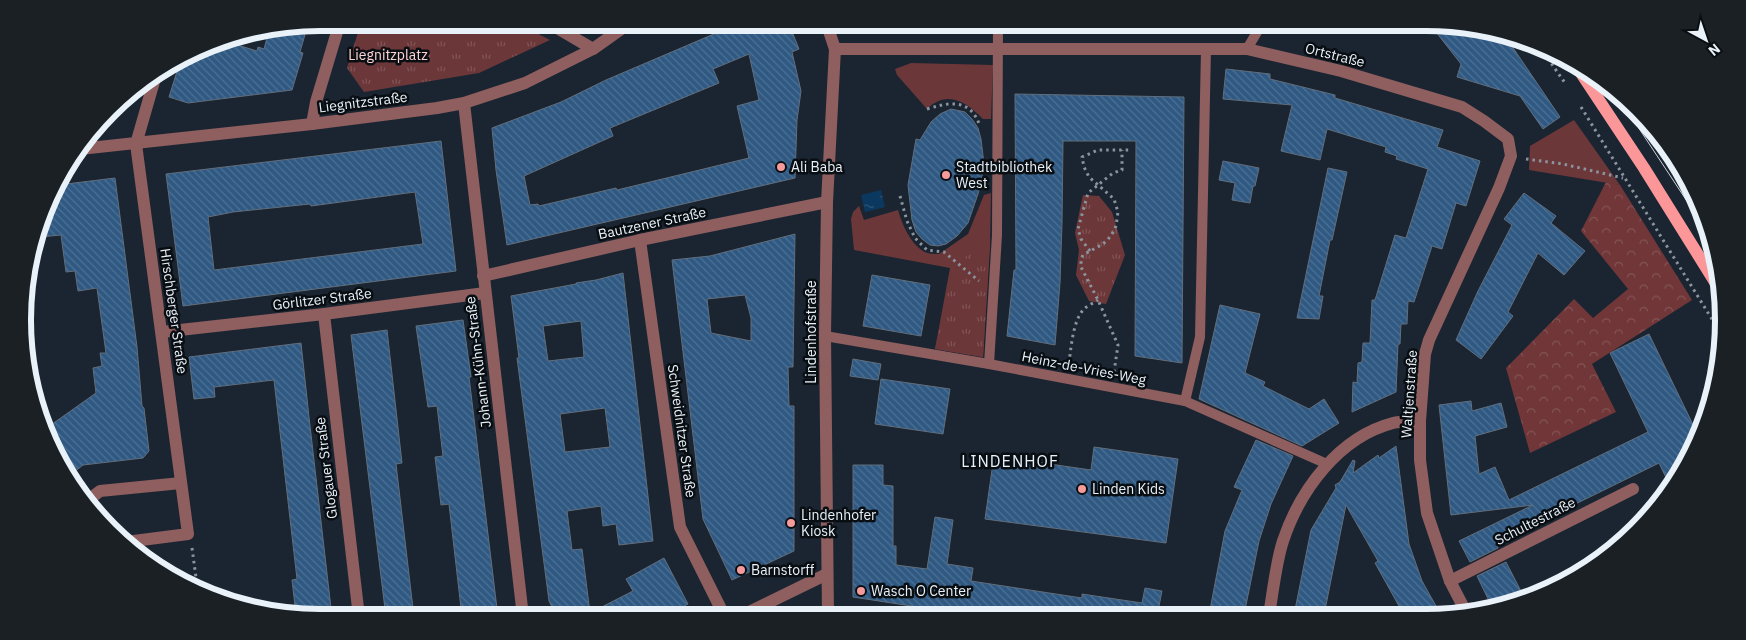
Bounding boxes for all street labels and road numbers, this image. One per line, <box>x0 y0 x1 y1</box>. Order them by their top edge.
street label: Ortstraße <box>1303 39 1367 71</box>
street label: Liegnitzstraße <box>318 88 409 116</box>
street label: Bautzener Straße <box>596 203 708 243</box>
street label: Hirschberger Straße <box>156 247 192 375</box>
street label: Lindenhofstraße <box>802 280 820 384</box>
street label: Görlitzer Straße <box>271 284 373 314</box>
street label: Johann-Kühn-Straße <box>461 295 495 429</box>
street label: Heinz-de-Vries-Weg <box>1020 347 1148 389</box>
street label: Waltjenstraße <box>1397 349 1421 439</box>
street label: Schweidnitzer Straße <box>664 363 700 499</box>
street label: Glogauer Straße <box>311 416 341 520</box>
street label: Schultestraße <box>1492 493 1579 549</box>

